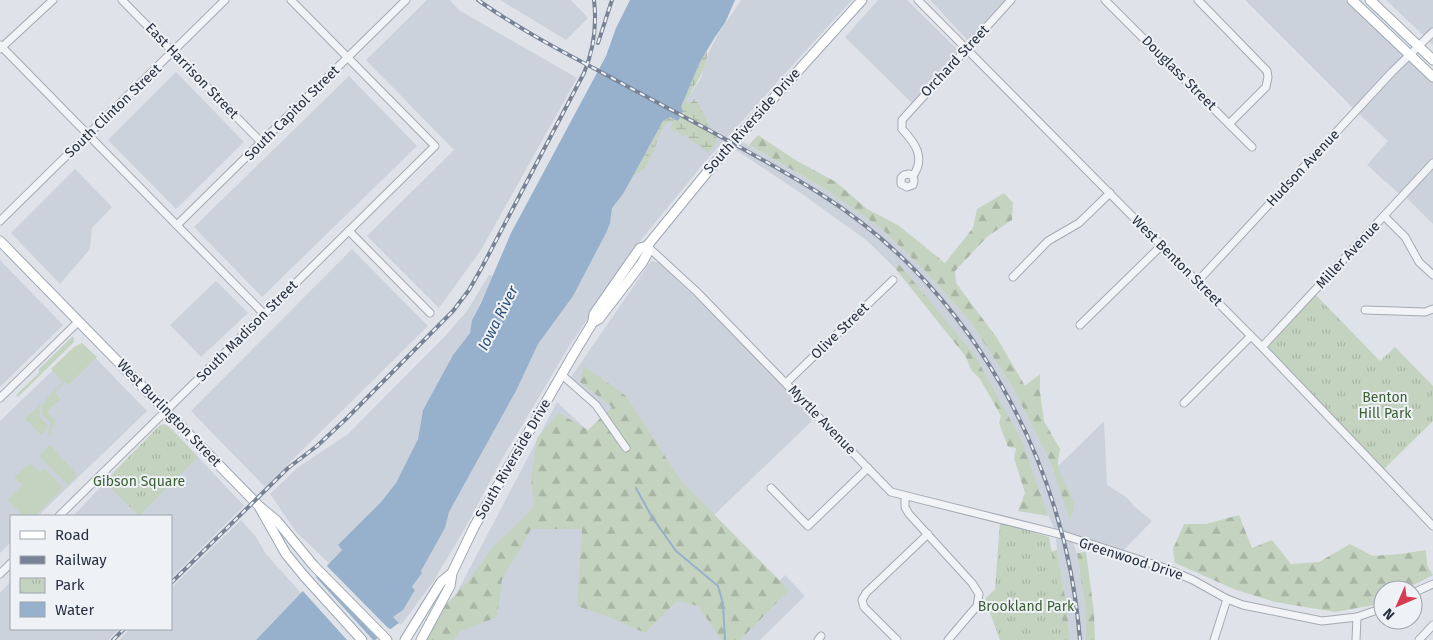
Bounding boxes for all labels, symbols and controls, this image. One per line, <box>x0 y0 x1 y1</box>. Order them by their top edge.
street label: East Harrison Street <box>142 20 243 123</box>
street label: Orchard Street <box>917 21 993 101</box>
street label: Douglass Street <box>1138 32 1221 115</box>
street label: South Clinton Street <box>61 60 166 162</box>
street label: South Capitol Street <box>241 61 344 164</box>
street label: South Riverside Drive <box>700 65 804 177</box>
street label: Hudson Avenue <box>1263 126 1343 210</box>
street label: West Benton Street <box>1128 212 1227 311</box>
street label: Miller Avenue <box>1312 218 1384 292</box>
street label: South Madison Street <box>193 276 302 385</box>
water label: Iowa River <box>474 282 522 353</box>
street label: Olive Street <box>808 299 873 363</box>
street label: West Burlington Street <box>113 356 225 471</box>
street label: Myrtle Avenue <box>785 382 859 458</box>
park label: Benton Hill Park <box>1359 389 1412 422</box>
street label: South Riverside Drive <box>472 396 554 522</box>
park label: Gibson Square <box>93 473 185 490</box>
legend <box>10 515 172 630</box>
text: Road <box>55 526 90 544</box>
street label: Greenwood Drive <box>1077 534 1185 584</box>
text: Railway <box>55 551 107 569</box>
text: Park <box>55 576 85 594</box>
north arrow <box>1373 580 1423 630</box>
park label: Brookland Park <box>978 598 1075 615</box>
text: Water <box>55 601 94 619</box>
text: N <box>1380 605 1398 623</box>

